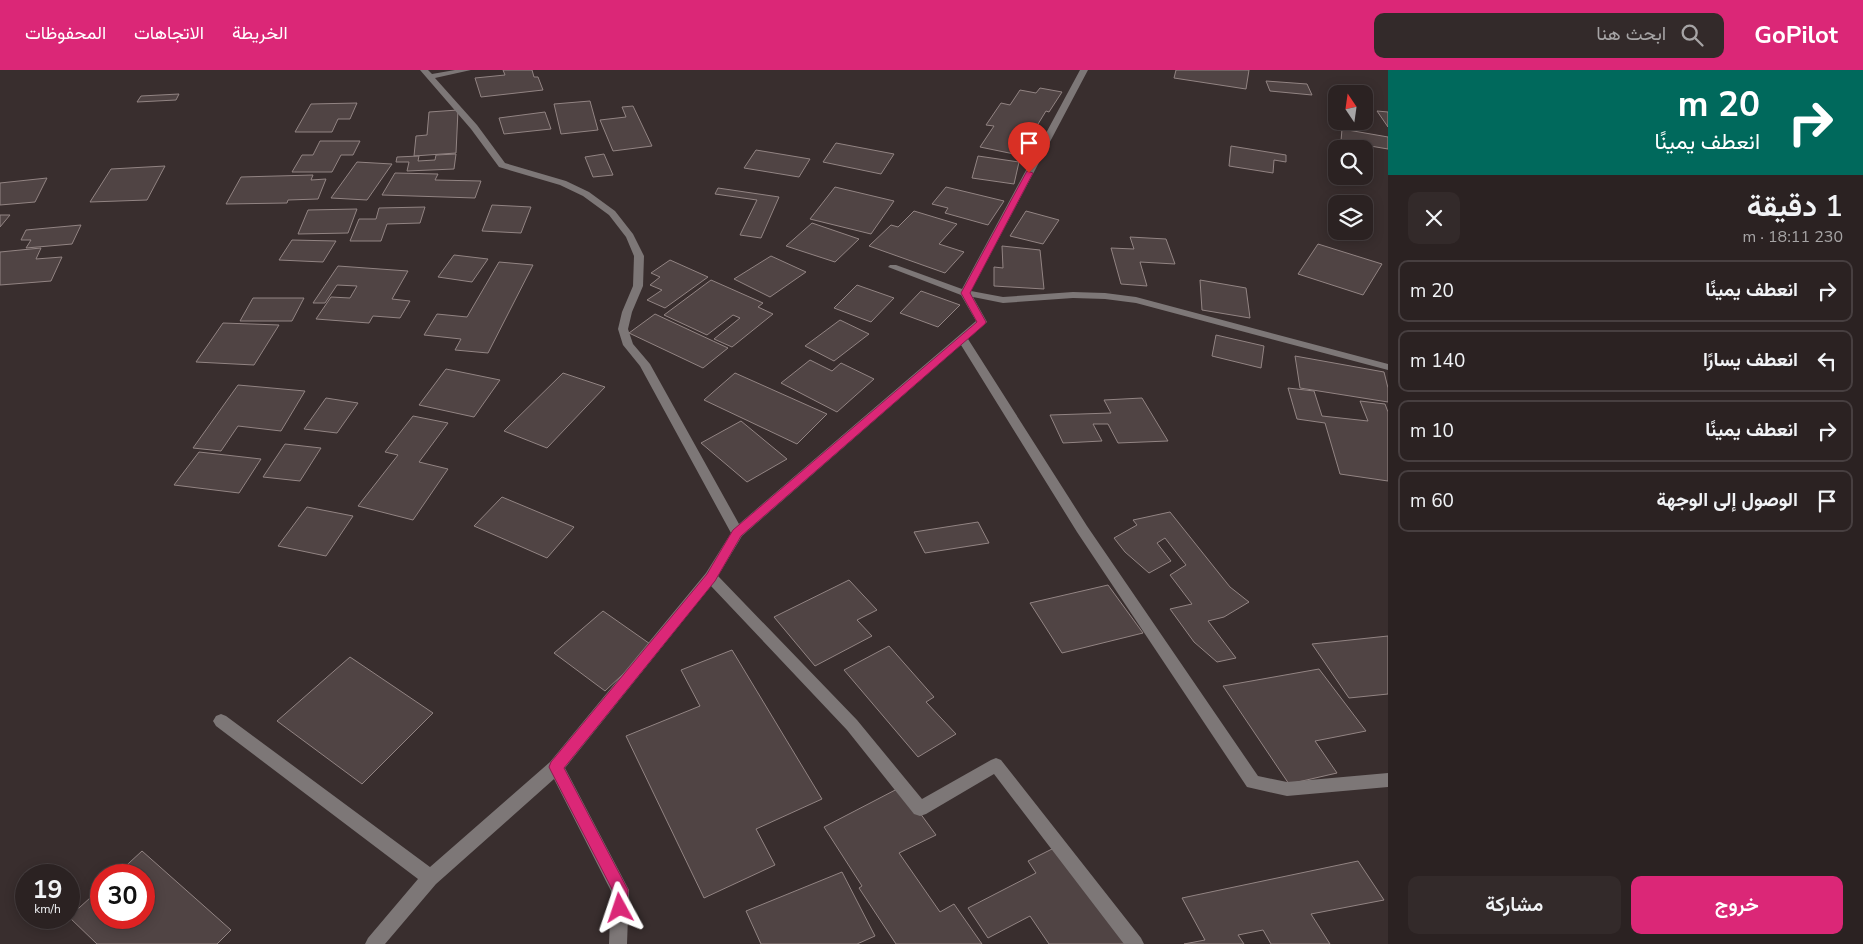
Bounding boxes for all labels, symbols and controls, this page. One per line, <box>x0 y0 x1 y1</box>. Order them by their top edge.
search box <box>1374 13 1724 58</box>
text: GoPilot <box>1754 19 1838 51</box>
text: المحفوظات <box>25 21 106 45</box>
text: الاتجاهات <box>134 21 204 45</box>
text: الخريطة <box>232 21 288 45</box>
text: ابحث هنا <box>1596 21 1666 47</box>
icon: search <box>1678 21 1706 49</box>
text: 20 m <box>1678 81 1760 128</box>
north arrow <box>1328 85 1372 130</box>
map controls <box>1328 85 1373 240</box>
icon: right <box>1778 90 1843 155</box>
pin <box>1008 122 1050 173</box>
text: انعطف يمينًا <box>1654 127 1760 157</box>
icon: arrive <box>1015 129 1043 157</box>
button: search <box>1328 140 1373 185</box>
text: 1 دقيقة <box>1747 186 1843 227</box>
button: close <box>1408 192 1460 244</box>
button: layers <box>1328 195 1373 240</box>
text: 230 m · 18:11 <box>1742 226 1843 248</box>
text: انعطف يمينًا <box>1705 277 1798 303</box>
icon: right <box>1813 277 1841 305</box>
text: 20 m <box>1410 278 1454 304</box>
text: انعطف يسارًا <box>1703 347 1798 373</box>
icon: left <box>1813 347 1841 375</box>
text: 140 m <box>1410 348 1465 374</box>
text: انعطف يمينًا <box>1705 417 1798 443</box>
icon: right <box>1813 417 1841 445</box>
text: 10 m <box>1410 418 1454 444</box>
text: الوصول إلى الوجهة <box>1656 487 1798 513</box>
icon: arrive <box>1813 487 1841 515</box>
text: 60 m <box>1410 488 1454 514</box>
speed limit sign: 30 <box>90 864 155 929</box>
text: 19 <box>32 873 63 907</box>
button: مشاركة <box>1408 876 1621 934</box>
button: خروج <box>1631 876 1843 934</box>
position arrow <box>593 881 645 933</box>
text: km/h <box>34 901 61 917</box>

